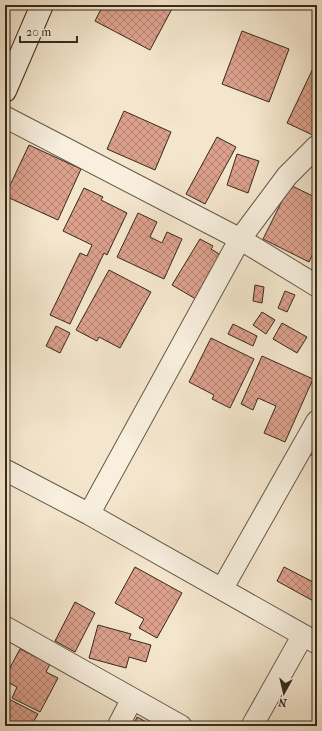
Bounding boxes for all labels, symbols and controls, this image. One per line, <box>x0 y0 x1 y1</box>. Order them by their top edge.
scale bar <box>20 18 77 44</box>
text: 20 m <box>26 25 51 39</box>
north arrow <box>264 673 304 713</box>
text: N <box>277 695 288 709</box>

